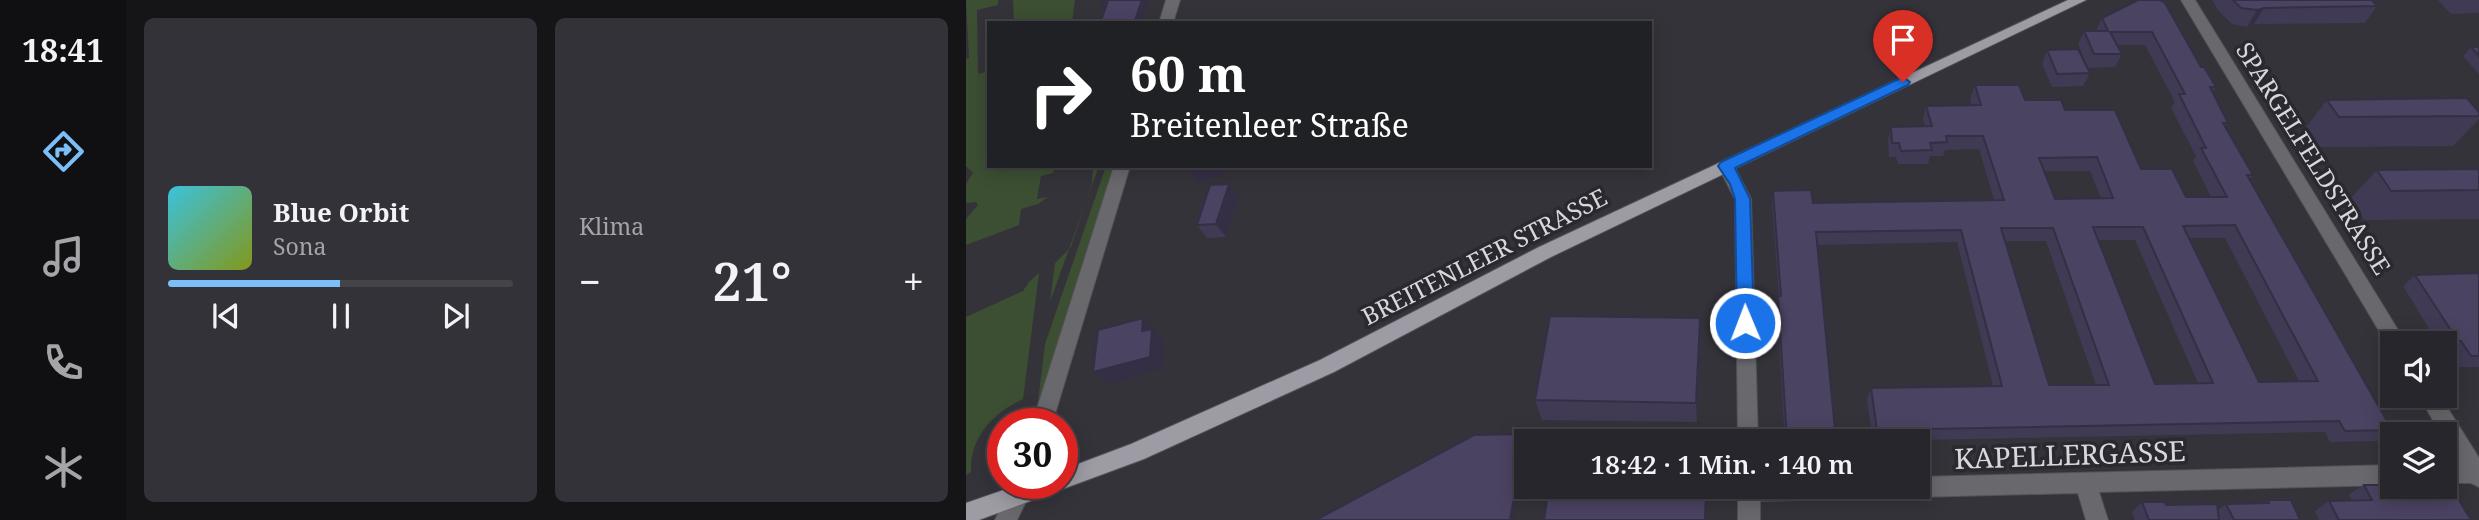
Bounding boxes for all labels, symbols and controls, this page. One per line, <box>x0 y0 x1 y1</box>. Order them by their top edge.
pin <box>1873 10 1933 82</box>
icon: arrive <box>1884 21 1922 59</box>
text: 18:41 <box>22 28 104 71</box>
street label: SPARGELFELDSTRASSE <box>2229 36 2399 280</box>
text: 60 m <box>1130 40 1246 106</box>
icon: right <box>1015 49 1106 140</box>
text: Breitenleer Straße <box>1130 103 1409 146</box>
icon: directions <box>39 127 88 176</box>
street label: BREITENLEER STRASSE <box>1356 180 1612 332</box>
text: Blue Orbit <box>273 194 409 230</box>
text: Klima <box>579 210 644 242</box>
text: Sona <box>273 230 327 262</box>
icon: music <box>39 232 88 281</box>
text: 21° <box>712 245 792 316</box>
text: − <box>579 255 601 307</box>
text: + <box>903 255 924 307</box>
position arrow <box>1708 286 1782 360</box>
icon: previous <box>207 297 245 335</box>
icon: pause <box>322 297 360 335</box>
icon: next <box>437 297 475 335</box>
map controls <box>2380 331 2457 499</box>
button: sound <box>2380 331 2457 408</box>
icon: phone <box>39 338 88 387</box>
speed limit sign: 30 <box>987 408 1078 499</box>
button: layers <box>2380 422 2457 499</box>
street label: KAPELLERGASSE <box>1954 431 2186 477</box>
icon: climate <box>39 443 88 492</box>
text: 18:42 · 1 Min. · 140 m <box>1591 446 1853 482</box>

